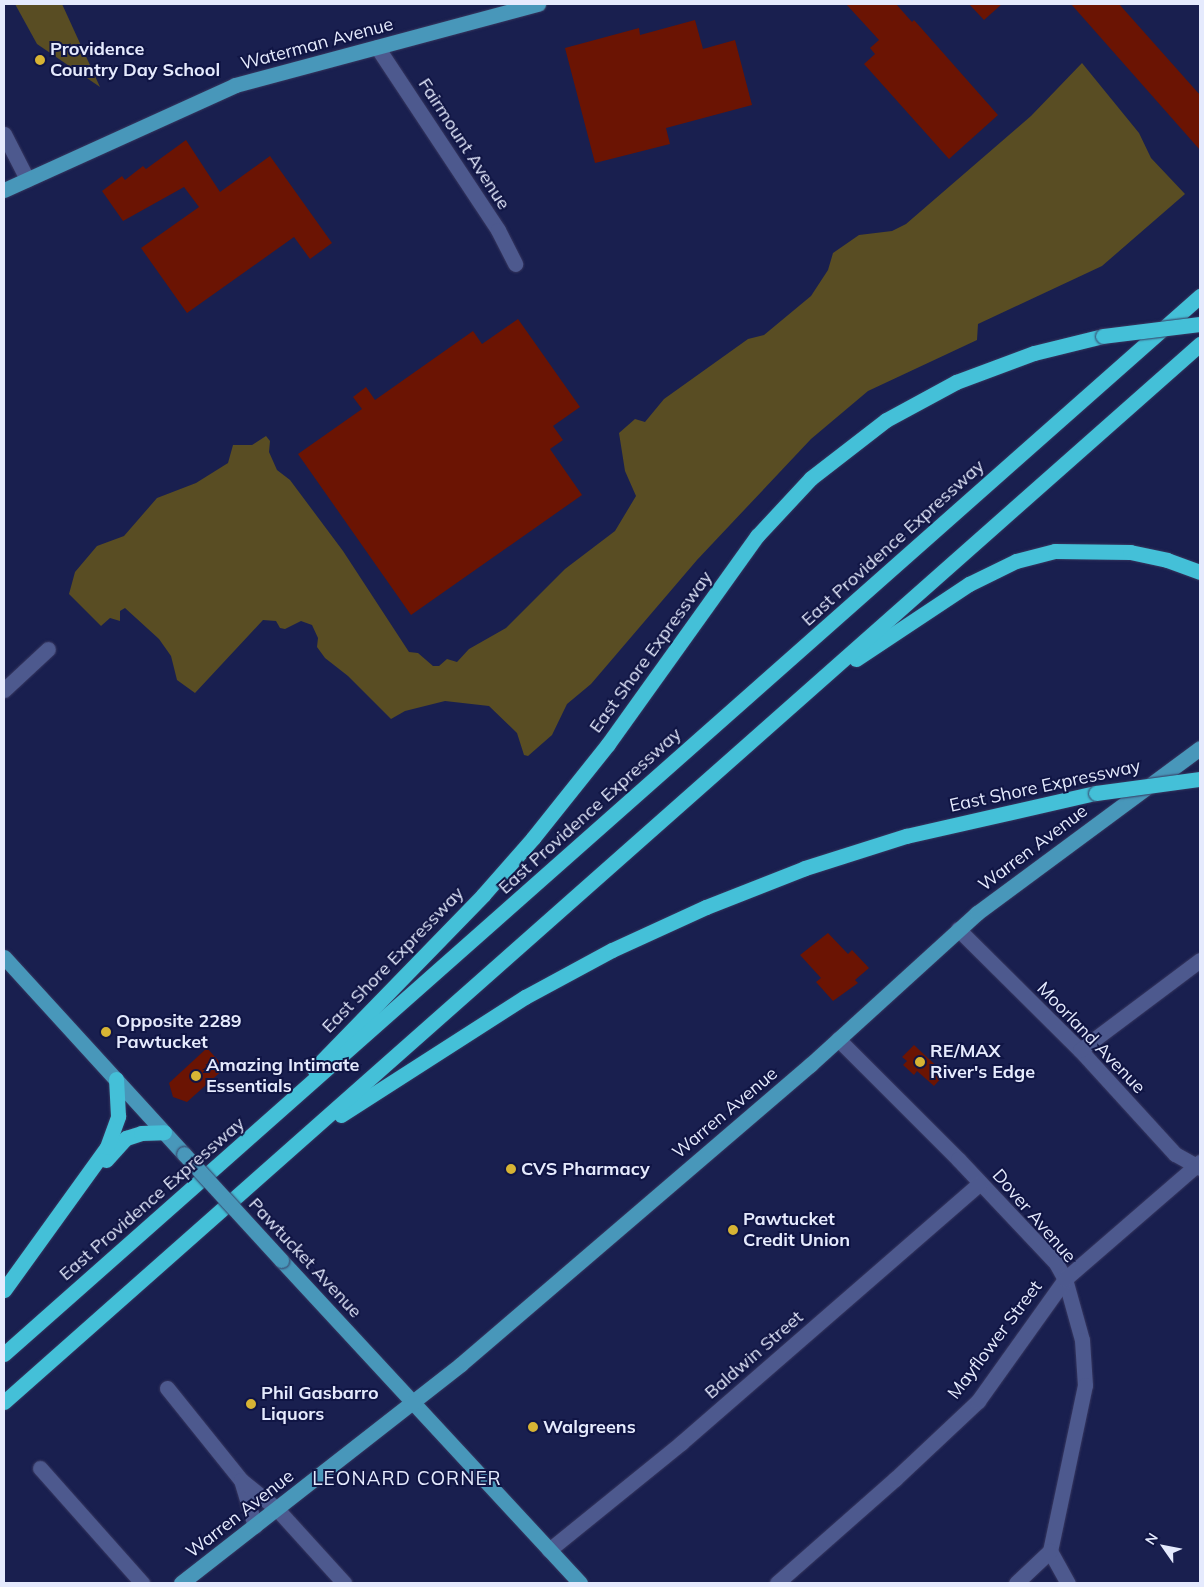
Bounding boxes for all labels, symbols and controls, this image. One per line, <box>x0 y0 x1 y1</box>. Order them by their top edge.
street label: Waterman Avenue <box>238 13 396 75</box>
place label: Providence Country Day School <box>50 39 220 82</box>
marker: Providence Country Day School <box>34 54 46 66</box>
street label: Fairmount Avenue <box>414 74 514 214</box>
street label: East Providence Expressway <box>797 455 989 631</box>
street label: East Shore Expressway <box>585 567 717 737</box>
street label: East Providence Expressway <box>494 723 686 899</box>
street label: East Shore Expressway <box>948 755 1142 817</box>
street label: Warren Avenue <box>974 800 1092 896</box>
street label: East Shore Expressway <box>318 882 468 1038</box>
street label: Moorland Avenue <box>1032 978 1150 1098</box>
place label: Opposite 2289 Pawtucket <box>116 1011 242 1054</box>
marker: Opposite 2289 Pawtucket <box>100 1026 112 1038</box>
place label: RE/MAX River's Edge <box>930 1041 1035 1084</box>
place label: Amazing Intimate Essentials <box>206 1055 359 1098</box>
marker: RE/MAX River's Edge <box>914 1056 926 1068</box>
street label: Warren Avenue <box>668 1063 782 1163</box>
marker: Amazing Intimate Essentials <box>190 1070 202 1082</box>
street label: East Providence Expressway <box>55 1113 249 1285</box>
place label: CVS Pharmacy <box>521 1158 650 1180</box>
marker: CVS Pharmacy <box>505 1163 517 1175</box>
street label: Dover Avenue <box>988 1165 1080 1267</box>
street label: Pawtucket Avenue <box>244 1194 366 1322</box>
place label: Pawtucket Credit Union <box>743 1209 850 1252</box>
marker: Pawtucket Credit Union <box>727 1224 739 1236</box>
street label: Mayflower Street <box>943 1277 1047 1403</box>
street label: Baldwin Street <box>700 1306 808 1404</box>
place label: Phil Gasbarro Liquors <box>261 1383 379 1426</box>
marker: Phil Gasbarro Liquors <box>245 1398 257 1410</box>
place label: Walgreens <box>543 1416 636 1438</box>
marker: Walgreens <box>527 1421 539 1433</box>
street label: Warren Avenue <box>182 1465 298 1563</box>
district label: LEONARD CORNER <box>310 1468 504 1490</box>
north arrow <box>1139 1522 1189 1572</box>
text: N <box>1141 1529 1162 1548</box>

